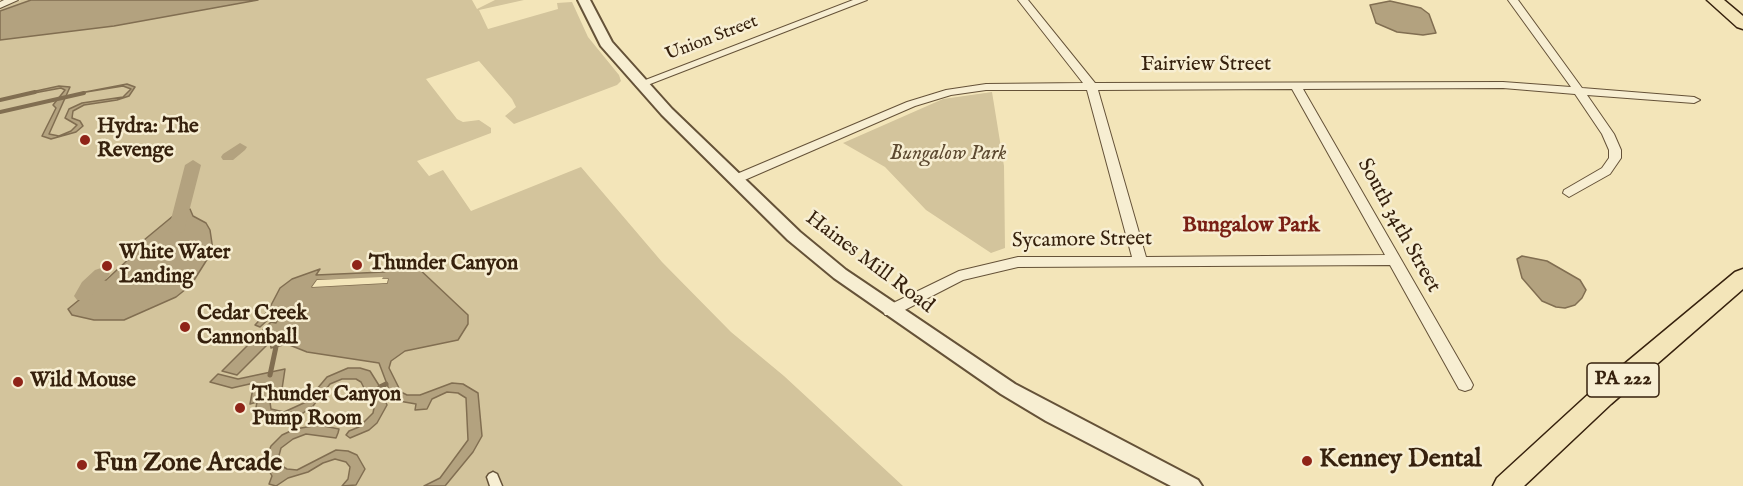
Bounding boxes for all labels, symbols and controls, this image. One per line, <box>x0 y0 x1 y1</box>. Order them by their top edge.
street label: Union Street <box>663 12 761 66</box>
street label: Fairview Street <box>1141 53 1271 79</box>
place label: Hydra: The Revenge <box>97 115 199 165</box>
marker: Hydra: The Revenge <box>78 133 92 147</box>
park label: Bungalow Park <box>890 142 1006 168</box>
street label: South 34th Street <box>1351 155 1445 297</box>
street label: Haines Mill Road <box>800 206 938 320</box>
district label: Bungalow Park <box>1182 213 1320 239</box>
street label: Sycamore Street <box>1012 227 1152 255</box>
place label: White Water Landing <box>119 241 230 291</box>
place label: Thunder Canyon <box>369 252 518 278</box>
marker: Thunder Canyon <box>350 258 364 272</box>
marker: White Water Landing <box>100 259 114 273</box>
place label: Cedar Creek Cannonball <box>197 302 307 352</box>
marker: Cedar Creek Cannonball <box>178 320 192 334</box>
road number: PA 222 <box>1587 363 1659 397</box>
place label: Wild Mouse <box>30 369 136 395</box>
marker: Wild Mouse <box>11 375 25 389</box>
place label: Thunder Canyon Pump Room <box>252 383 401 433</box>
marker: Thunder Canyon Pump Room <box>233 401 247 415</box>
place label: Kenney Dental <box>1319 445 1482 477</box>
place label: Fun Zone Arcade <box>94 449 282 481</box>
marker: Kenney Dental <box>1300 454 1314 468</box>
marker: Fun Zone Arcade <box>75 458 89 472</box>

